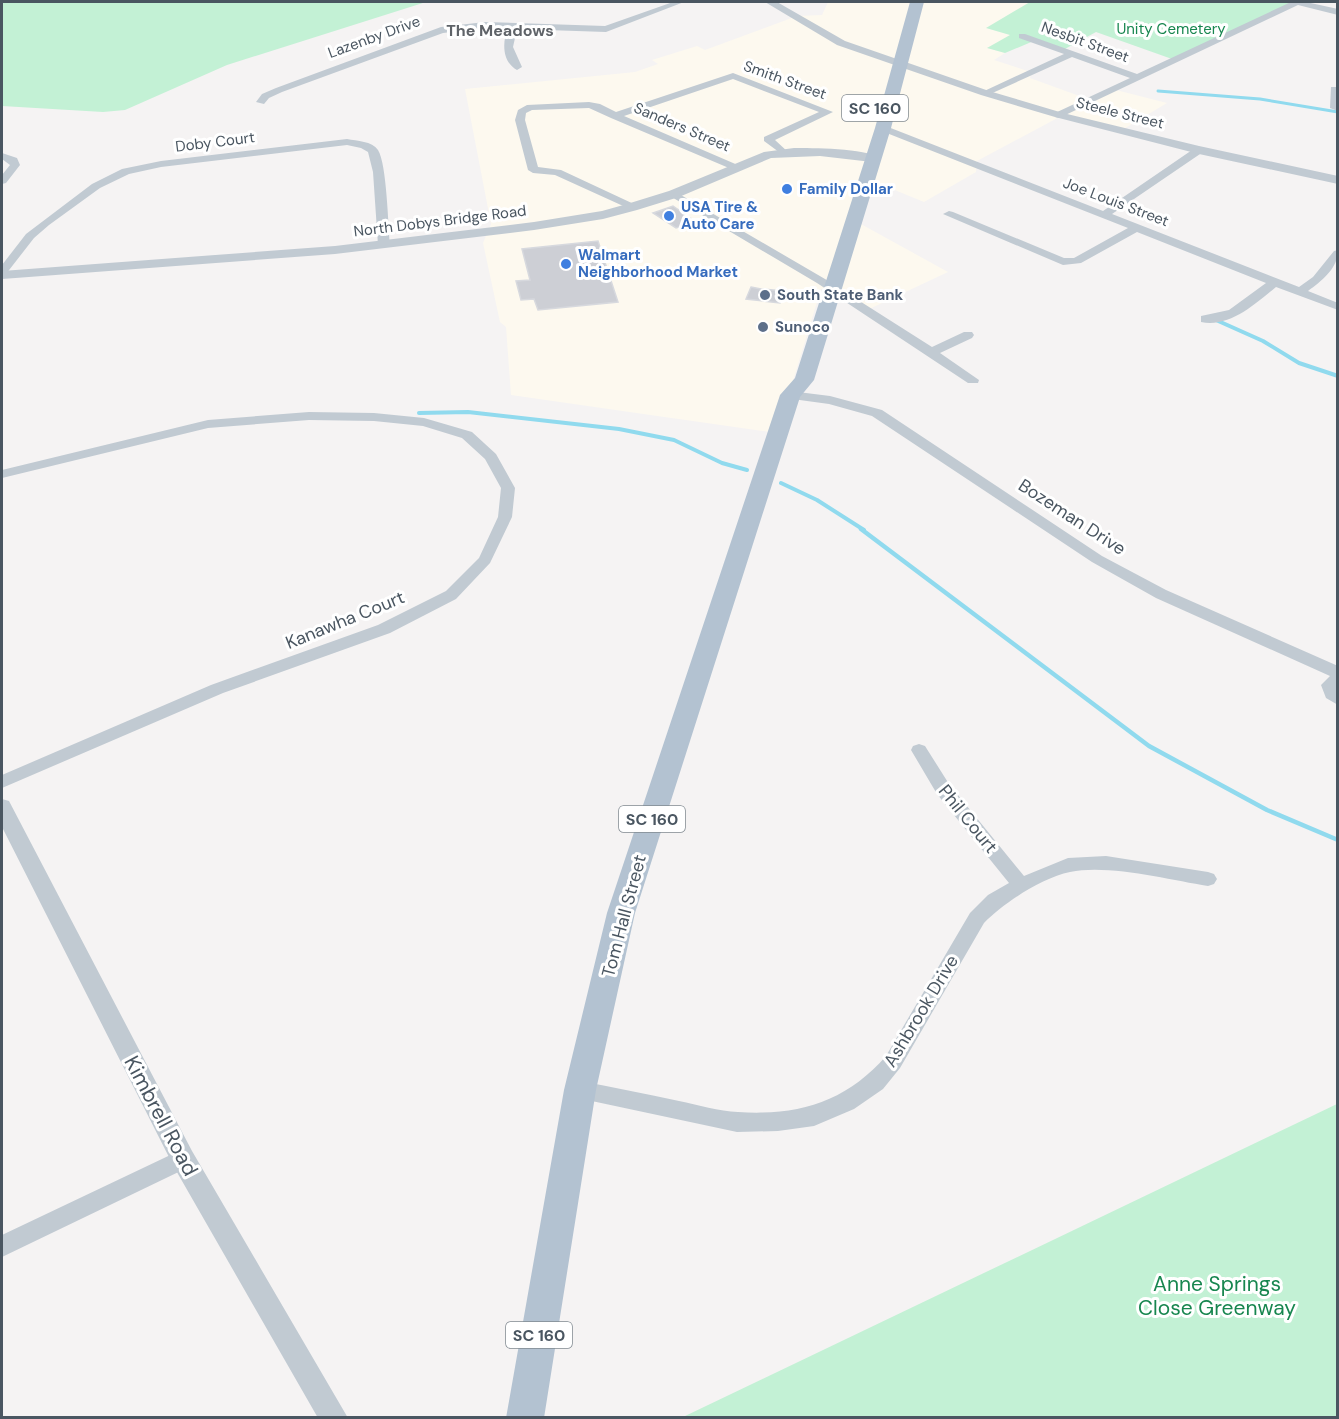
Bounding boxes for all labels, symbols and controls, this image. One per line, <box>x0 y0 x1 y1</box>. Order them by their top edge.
street label: Lazenby Drive <box>325 11 423 63</box>
street label: Nesbit Street <box>1038 17 1132 67</box>
park label: Unity Cemetery <box>1116 19 1226 39</box>
district label: The Meadows <box>446 20 554 41</box>
street label: Smith Street <box>741 56 829 104</box>
street label: Steele Street <box>1074 92 1166 134</box>
road number: SC 160 <box>842 95 908 121</box>
street label: Sanders Street <box>631 98 733 156</box>
street label: Doby Court <box>174 127 256 157</box>
street label: Joe Louis Street <box>1060 173 1172 231</box>
place label: Family Dollar <box>799 179 893 199</box>
marker: Family Dollar <box>780 182 794 196</box>
place label: USA Tire & Auto Care <box>681 197 758 234</box>
street label: North Dobys Bridge Road <box>353 200 527 242</box>
marker: USA Tire & Auto Care <box>662 209 676 223</box>
place label: Walmart Neighborhood Market <box>578 245 738 282</box>
marker: Walmart Neighborhood Market <box>559 257 573 271</box>
place label: South State Bank <box>777 285 903 305</box>
marker: South State Bank <box>758 288 772 302</box>
place label: Sunoco <box>775 317 830 337</box>
marker: Sunoco <box>756 320 770 334</box>
street label: Bozeman Drive <box>1014 473 1130 561</box>
street label: Kanawha Court <box>282 585 408 655</box>
street label: Phil Court <box>933 780 1003 858</box>
road number: SC 160 <box>619 806 685 832</box>
street label: Tom Hall Street <box>596 852 652 980</box>
street label: Ashbrook Drive <box>878 950 964 1072</box>
street label: Kimbrell Road <box>118 1051 204 1181</box>
park label: Anne Springs Close Greenway <box>1138 1270 1296 1322</box>
road number: SC 160 <box>506 1322 572 1348</box>

